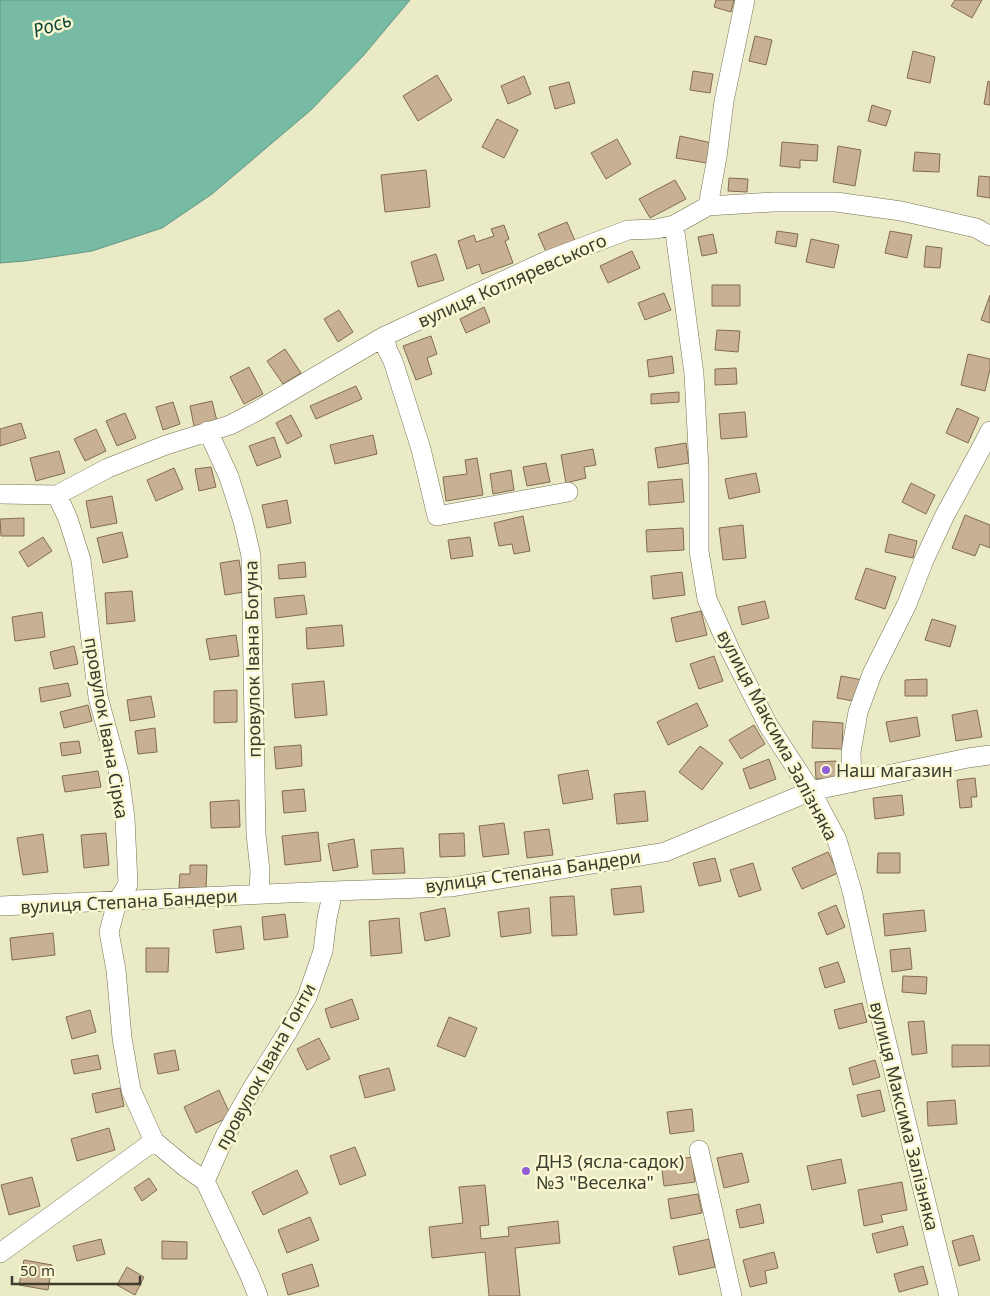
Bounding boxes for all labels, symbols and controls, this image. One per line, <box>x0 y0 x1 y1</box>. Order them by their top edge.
water label: Рось <box>29 7 75 43</box>
street label: вулиця Котляревського <box>414 228 610 332</box>
street label: провулок Івана Богуна <box>238 560 266 758</box>
street label: вулиця Максима Залізняка <box>712 626 844 844</box>
street label: провулок Івана Сірка <box>79 636 135 820</box>
place label: Наш магазин <box>836 758 953 782</box>
marker: Наш магазин <box>820 764 832 776</box>
street label: вулиця Степана Бандери <box>424 844 642 898</box>
street label: вулиця Степана Бандери <box>20 883 238 919</box>
street label: провулок Івана Гонти <box>209 978 321 1154</box>
street label: вулиця Максима Залізняка <box>865 999 945 1233</box>
place label: ДНЗ (ясла-садок) №3 "Веселка" <box>536 1149 684 1194</box>
marker: ДНЗ (ясла-садок) №3 "Веселка" <box>520 1165 532 1177</box>
scale bar <box>12 1254 140 1286</box>
text: 50 m <box>20 1260 55 1280</box>

